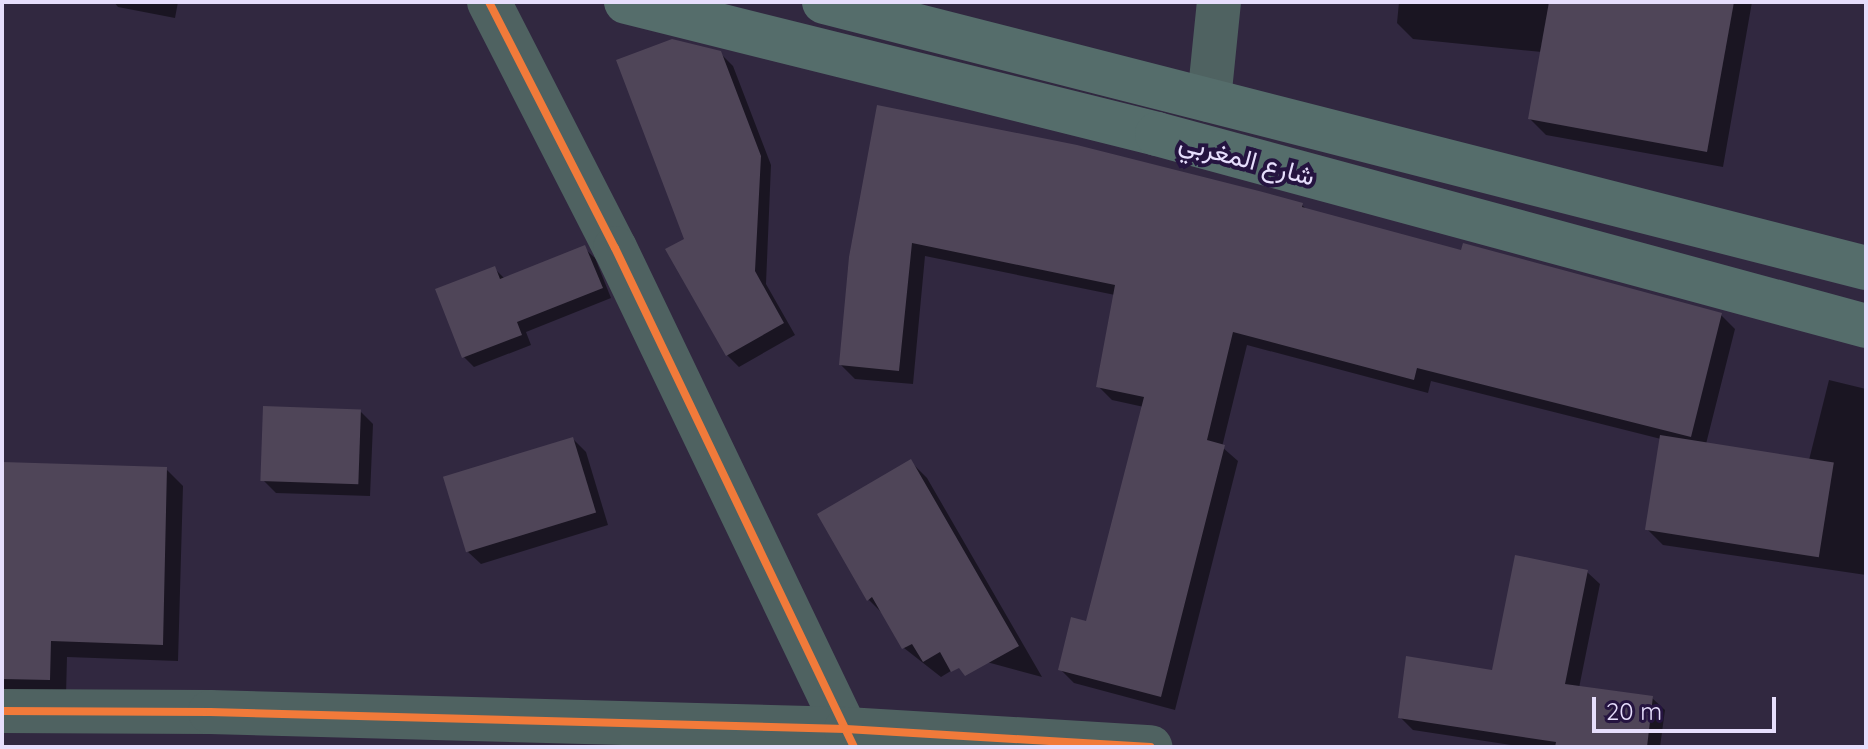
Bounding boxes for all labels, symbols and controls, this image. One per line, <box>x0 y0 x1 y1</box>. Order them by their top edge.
street label: شارع المغربي <box>1176 126 1318 192</box>
scale bar <box>1596 681 1780 731</box>
text: 20 m <box>1606 696 1662 726</box>

